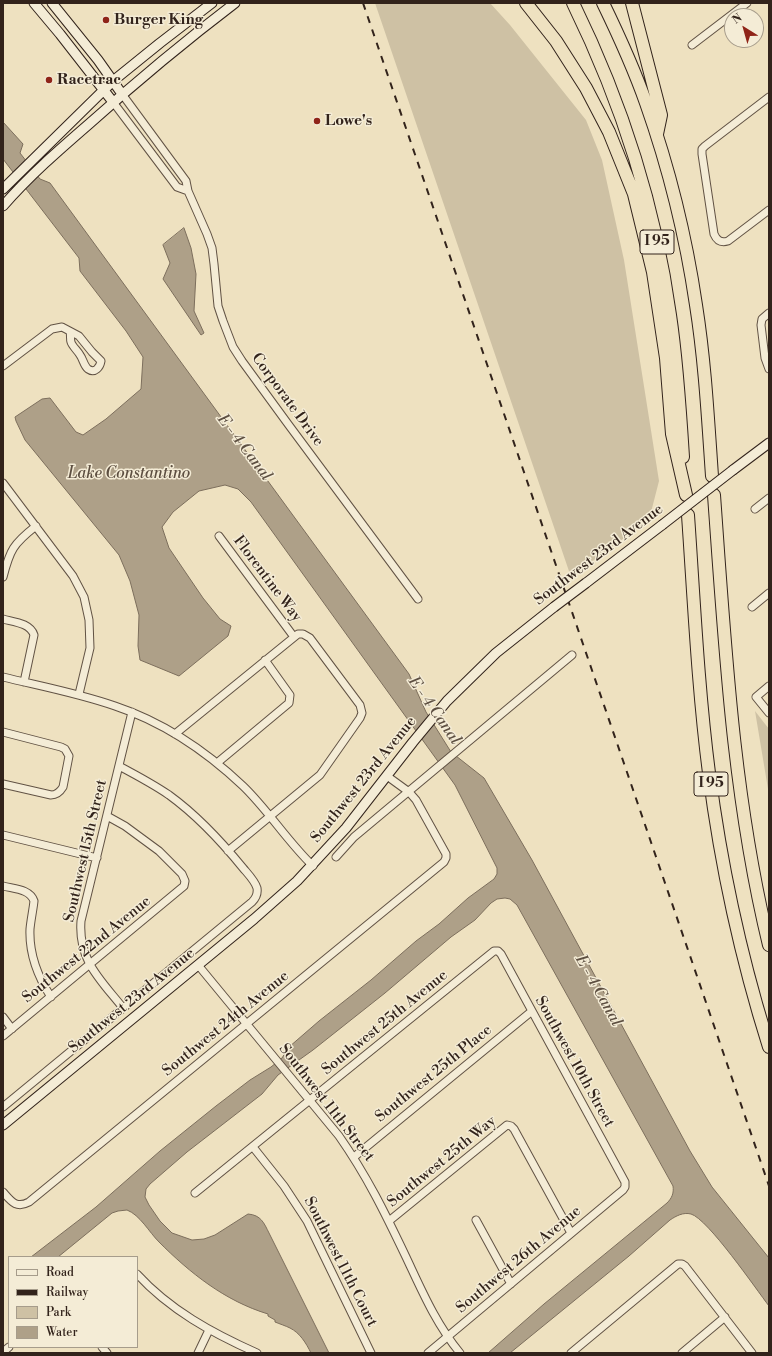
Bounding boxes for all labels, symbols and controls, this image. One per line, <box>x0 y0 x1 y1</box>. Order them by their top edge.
north arrow <box>724 8 764 48</box>
place label: Burger King <box>114 11 203 29</box>
text: N <box>730 11 745 27</box>
marker: Burger King <box>101 15 111 25</box>
place label: Racetrac <box>57 71 121 89</box>
marker: Racetrac <box>44 75 54 85</box>
place label: Lowe's <box>325 112 372 130</box>
marker: Lowe's <box>312 116 322 126</box>
road number: I 95 <box>640 230 674 254</box>
street label: Corporate Drive <box>247 350 327 450</box>
water label: E - 4 Canal <box>213 411 275 485</box>
water label: Lake Constantino <box>68 464 190 484</box>
street label: Southwest 23rd Avenue <box>531 501 667 609</box>
street label: Florentine Way <box>229 532 305 626</box>
water label: E - 4 Canal <box>404 673 464 749</box>
street label: Southwest 23rd Avenue <box>308 713 420 847</box>
road number: I 95 <box>694 772 728 796</box>
street label: Southwest 15th Street <box>61 778 111 924</box>
street label: Southwest 22nd Avenue <box>19 893 155 1007</box>
street label: Southwest 23rd Avenue <box>65 945 199 1057</box>
water label: E - 4 Canal <box>571 952 625 1030</box>
street label: Southwest 24th Avenue <box>159 967 293 1081</box>
street label: Southwest 25th Avenue <box>318 967 452 1079</box>
street label: Southwest 10th Street <box>530 993 618 1131</box>
street label: Southwest 25th Place <box>372 1021 496 1127</box>
street label: Southwest 11th Street <box>274 1041 378 1165</box>
street label: Southwest 25th Way <box>384 1113 500 1211</box>
street label: Southwest 11th Court <box>299 1194 381 1330</box>
street label: Southwest 26th Avenue <box>453 1203 585 1317</box>
legend <box>8 1256 138 1348</box>
text: Road <box>46 1265 74 1280</box>
text: Railway <box>46 1285 88 1300</box>
text: Park <box>46 1305 71 1320</box>
text: Water <box>46 1325 78 1340</box>

